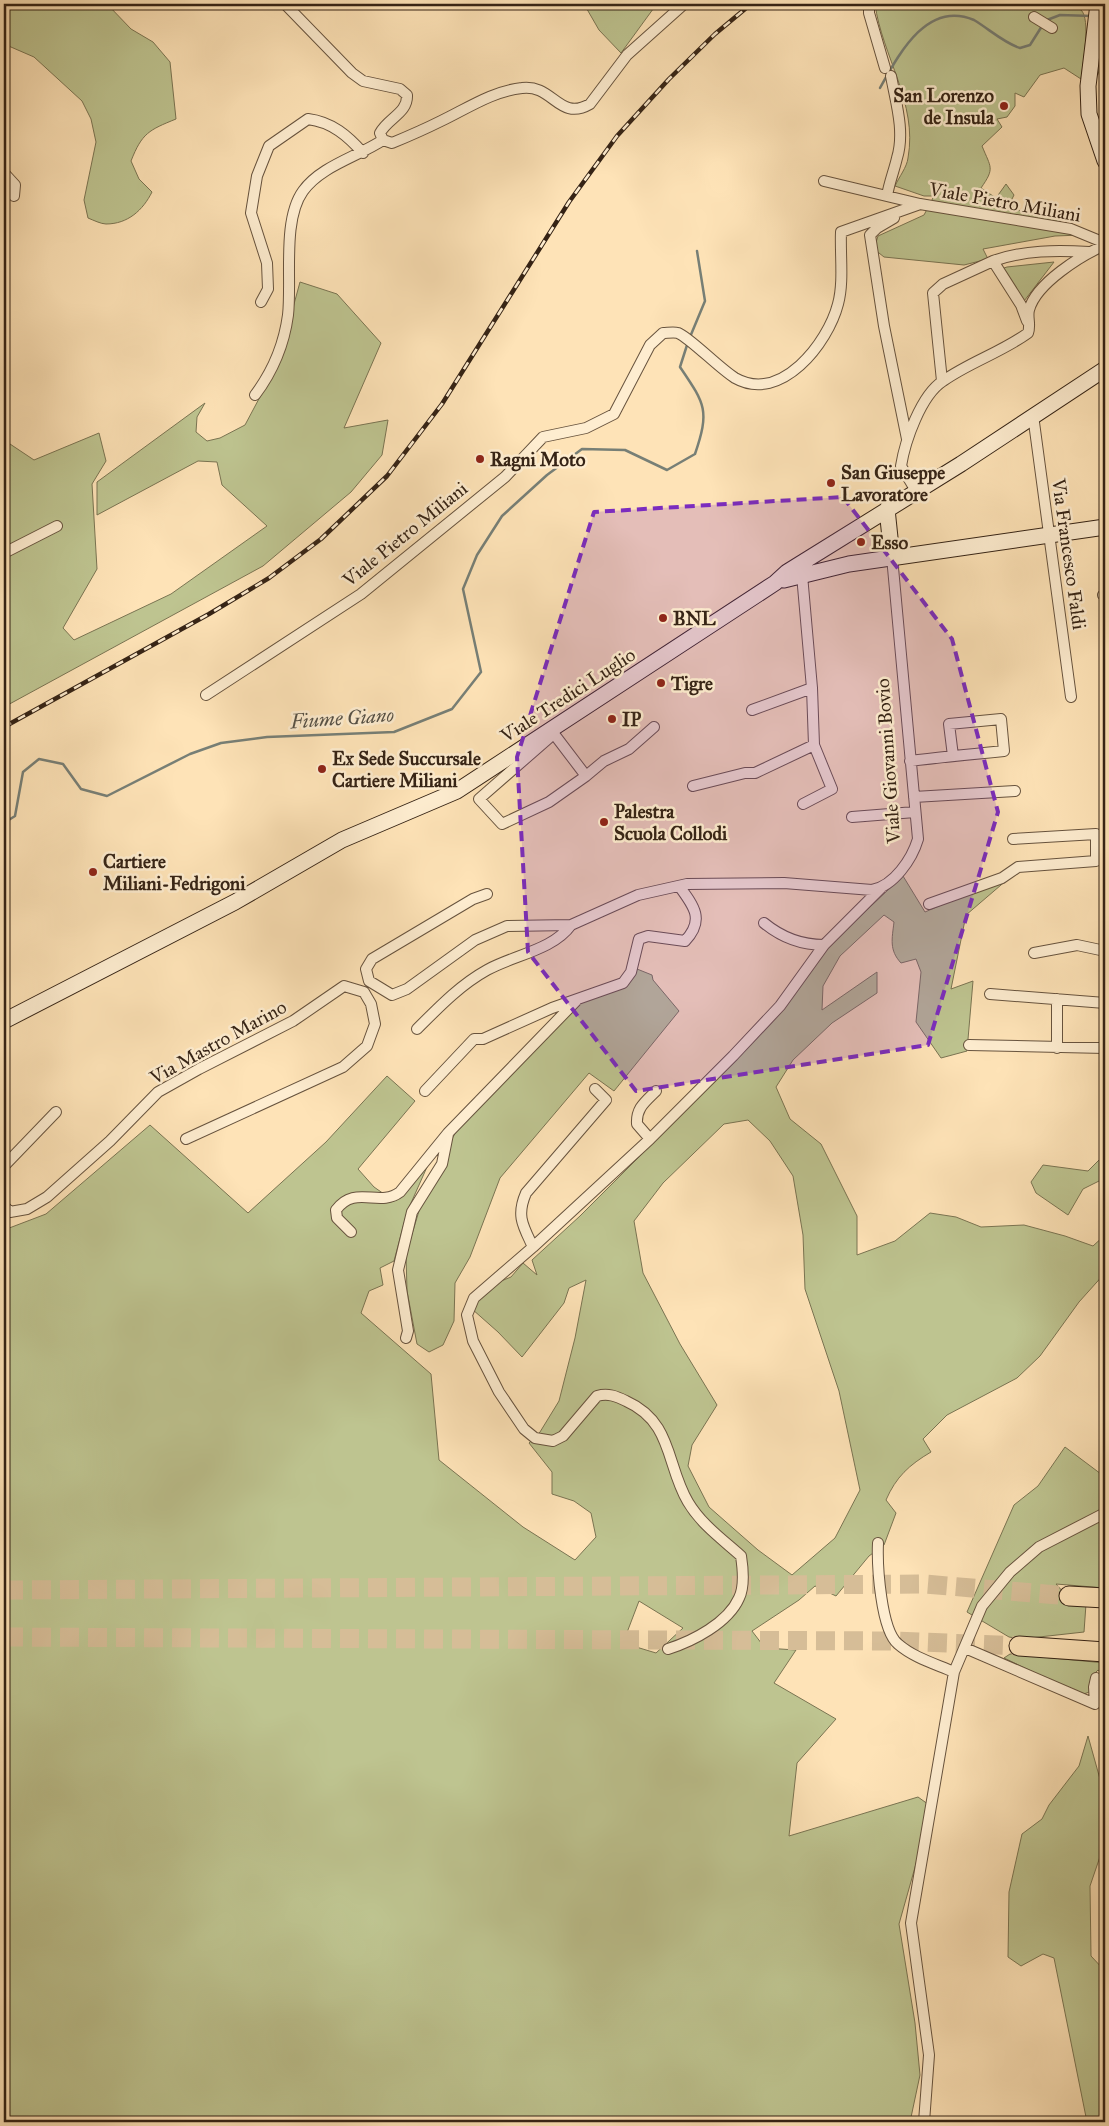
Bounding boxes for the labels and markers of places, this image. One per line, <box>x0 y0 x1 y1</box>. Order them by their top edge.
place label: San Lorenzo de Insula <box>893 84 995 129</box>
marker: San Lorenzo de Insula <box>998 100 1010 112</box>
place label: Ragni Moto <box>490 448 586 472</box>
marker: Ragni Moto <box>474 453 486 465</box>
place label: San Giuseppe Lavoratore <box>841 461 945 506</box>
marker: San Giuseppe Lavoratore <box>825 477 837 489</box>
place label: Esso <box>871 531 908 554</box>
marker: Esso <box>855 536 867 548</box>
place label: BNL <box>673 607 717 630</box>
marker: BNL <box>657 612 669 624</box>
place label: Tigre <box>670 672 713 696</box>
marker: Tigre <box>655 677 667 689</box>
place label: IP <box>622 708 641 731</box>
marker: IP <box>606 713 618 725</box>
place label: Ex Sede Succursale Cartiere Miliani <box>332 747 481 792</box>
marker: Ex Sede Succursale Cartiere Miliani <box>316 763 328 775</box>
place label: Palestra Scuola Collodi <box>614 800 728 845</box>
marker: Palestra Scuola Collodi <box>598 816 610 828</box>
place label: Cartiere Miliani-Fedrigoni <box>103 850 246 896</box>
marker: Cartiere Miliani-Fedrigoni <box>87 866 99 878</box>

